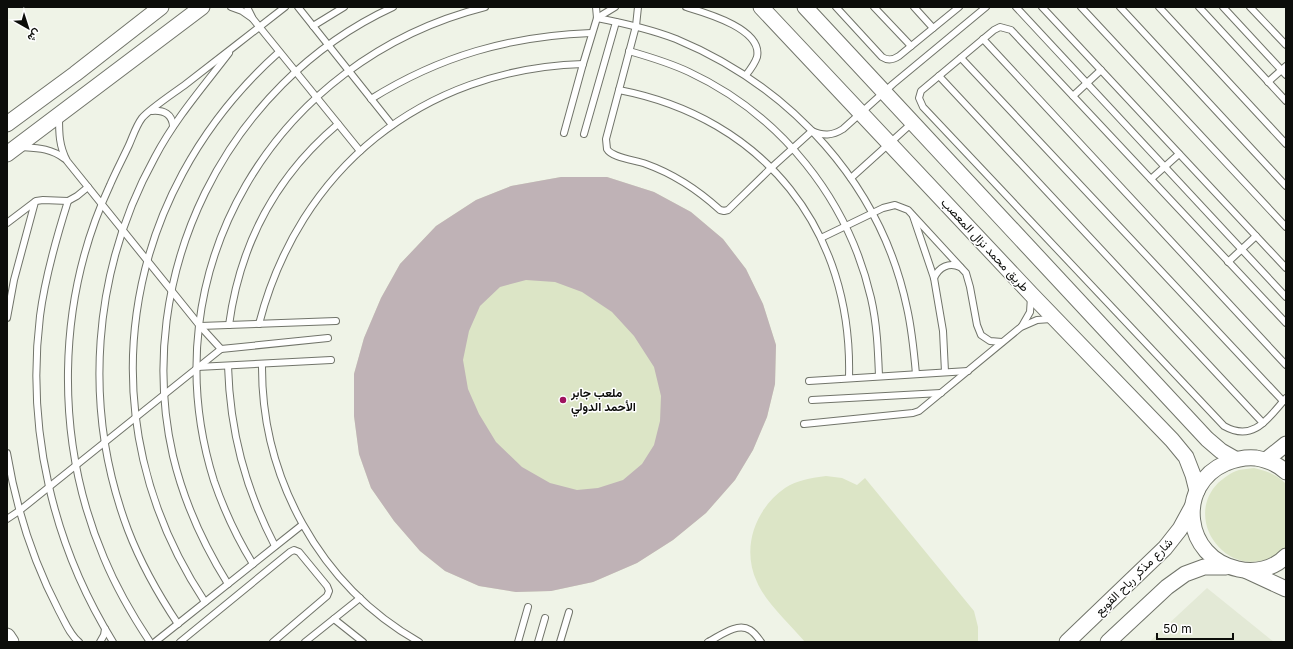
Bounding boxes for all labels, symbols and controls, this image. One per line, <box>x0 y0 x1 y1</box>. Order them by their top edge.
north arrow <box>8 8 48 48</box>
text: ش <box>25 26 44 45</box>
street label: طريق محمد نزال المعصب <box>937 195 1033 295</box>
place label: ملعب جابر الأحمد الدولي <box>570 385 636 417</box>
marker: ملعب جابر الأحمد الدولي <box>558 395 568 405</box>
street label: شارع مذكر رباح القوبع <box>1092 535 1177 620</box>
scale bar <box>1157 615 1233 641</box>
text: 50 m <box>1163 621 1192 636</box>

